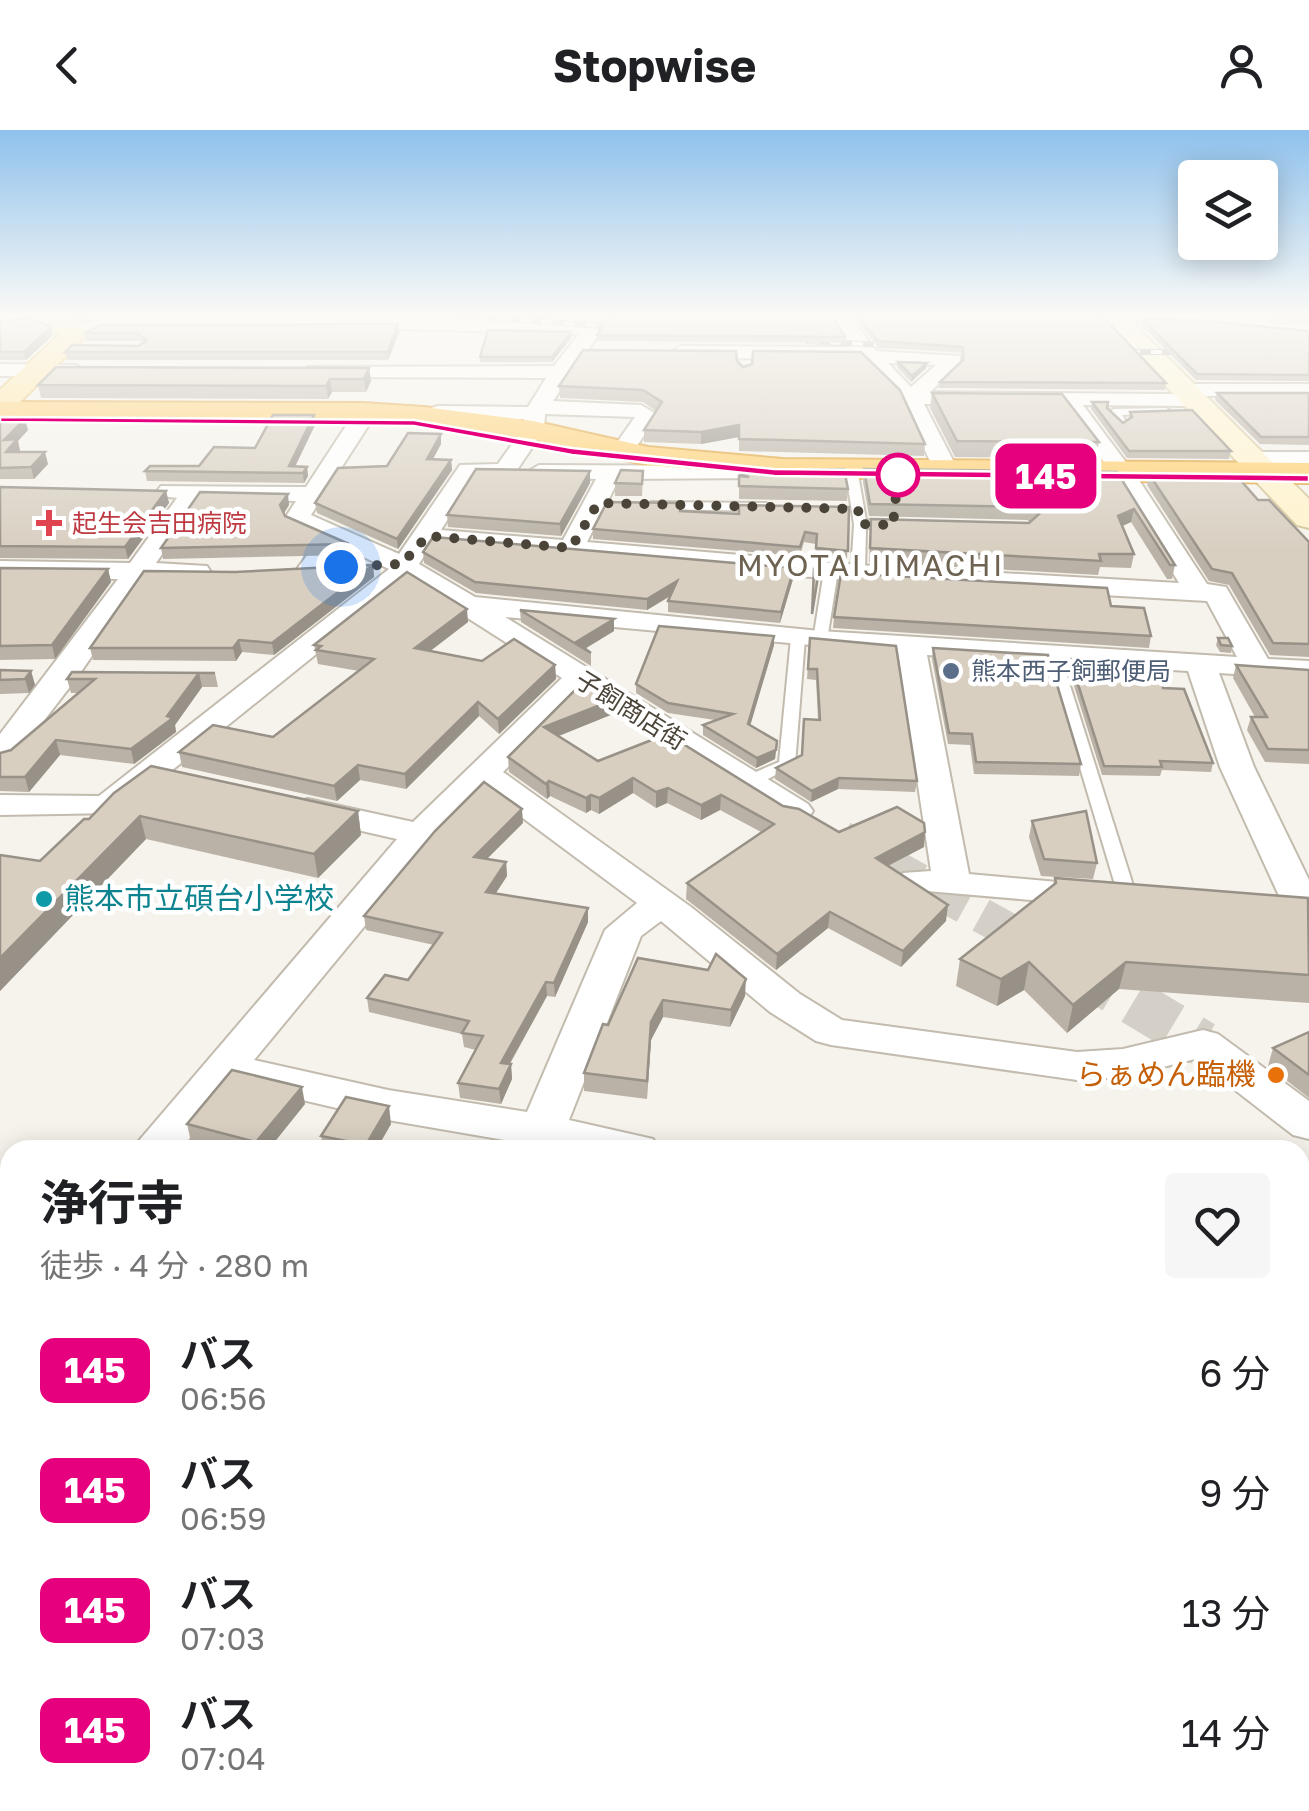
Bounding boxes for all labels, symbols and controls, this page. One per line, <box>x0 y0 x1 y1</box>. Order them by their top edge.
icon: back <box>40 38 95 93</box>
text: Stopwise <box>553 38 756 92</box>
icon: person <box>1214 38 1269 93</box>
map controls <box>1178 160 1278 260</box>
button: layers <box>1178 160 1278 260</box>
line badge: 145 <box>988 444 1104 508</box>
unlabelled marker <box>877 454 919 496</box>
text: 145 <box>1015 455 1077 497</box>
place label: 起生会吉田病院 <box>72 507 247 538</box>
marker: 起生会吉田病院 <box>36 510 62 536</box>
your location <box>316 542 366 592</box>
district label: MYOTAIJIMACHI <box>737 547 1005 583</box>
place label: 熊本西子飼郵便局 <box>971 655 1171 686</box>
marker: 熊本西子飼郵便局 <box>940 660 962 682</box>
street label: 子飼商店街 <box>570 663 692 756</box>
place label: 熊本市立碩台小学校 <box>64 880 334 916</box>
marker: 熊本市立碩台小学校 <box>33 888 55 910</box>
place label: らぁめん臨機 <box>1076 1056 1256 1092</box>
marker: らぁめん臨機 <box>1265 1064 1287 1086</box>
text: 浄行寺 <box>40 1173 184 1231</box>
button: heart <box>1165 1173 1270 1278</box>
text: 徒歩 · 4 分 · 280 m <box>40 1246 309 1284</box>
text: バス <box>180 1331 256 1376</box>
text: 145 <box>64 1349 126 1391</box>
text: 6 分 <box>1200 1350 1270 1395</box>
text: 06:56 <box>180 1379 267 1417</box>
text: バス <box>180 1451 256 1496</box>
text: 145 <box>64 1469 126 1511</box>
text: 9 分 <box>1200 1470 1270 1515</box>
text: 06:59 <box>180 1499 267 1537</box>
text: バス <box>180 1571 256 1616</box>
text: 145 <box>64 1589 126 1631</box>
text: 13 分 <box>1182 1590 1270 1635</box>
text: 07:03 <box>180 1619 265 1657</box>
text: バス <box>180 1691 256 1736</box>
text: 145 <box>64 1709 126 1751</box>
text: 14 分 <box>1181 1710 1270 1755</box>
text: 07:04 <box>180 1739 266 1777</box>

